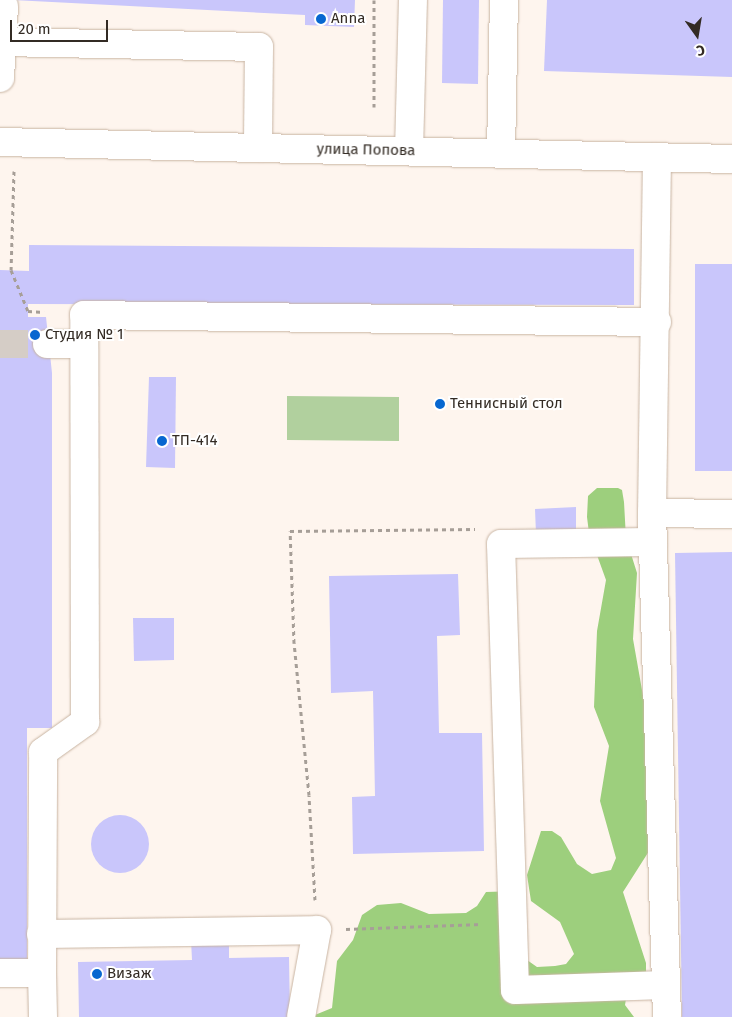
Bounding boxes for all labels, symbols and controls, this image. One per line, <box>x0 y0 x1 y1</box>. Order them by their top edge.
scale bar <box>12 10 110 42</box>
place label: Anna <box>331 10 365 28</box>
north arrow <box>672 10 722 60</box>
marker: Anna <box>315 13 327 25</box>
text: 20 m <box>18 20 51 38</box>
text: С <box>695 41 706 59</box>
street label: улица Попова <box>316 140 416 160</box>
place label: Студия № 1 <box>45 326 124 344</box>
marker: Студия № 1 <box>29 329 41 341</box>
place label: Теннисный стол <box>450 395 563 413</box>
marker: Теннисный стол <box>434 398 446 410</box>
place label: ТП-414 <box>172 432 217 450</box>
marker: ТП-414 <box>156 435 168 447</box>
place label: Визаж <box>107 965 151 983</box>
marker: Визаж <box>91 968 103 980</box>

